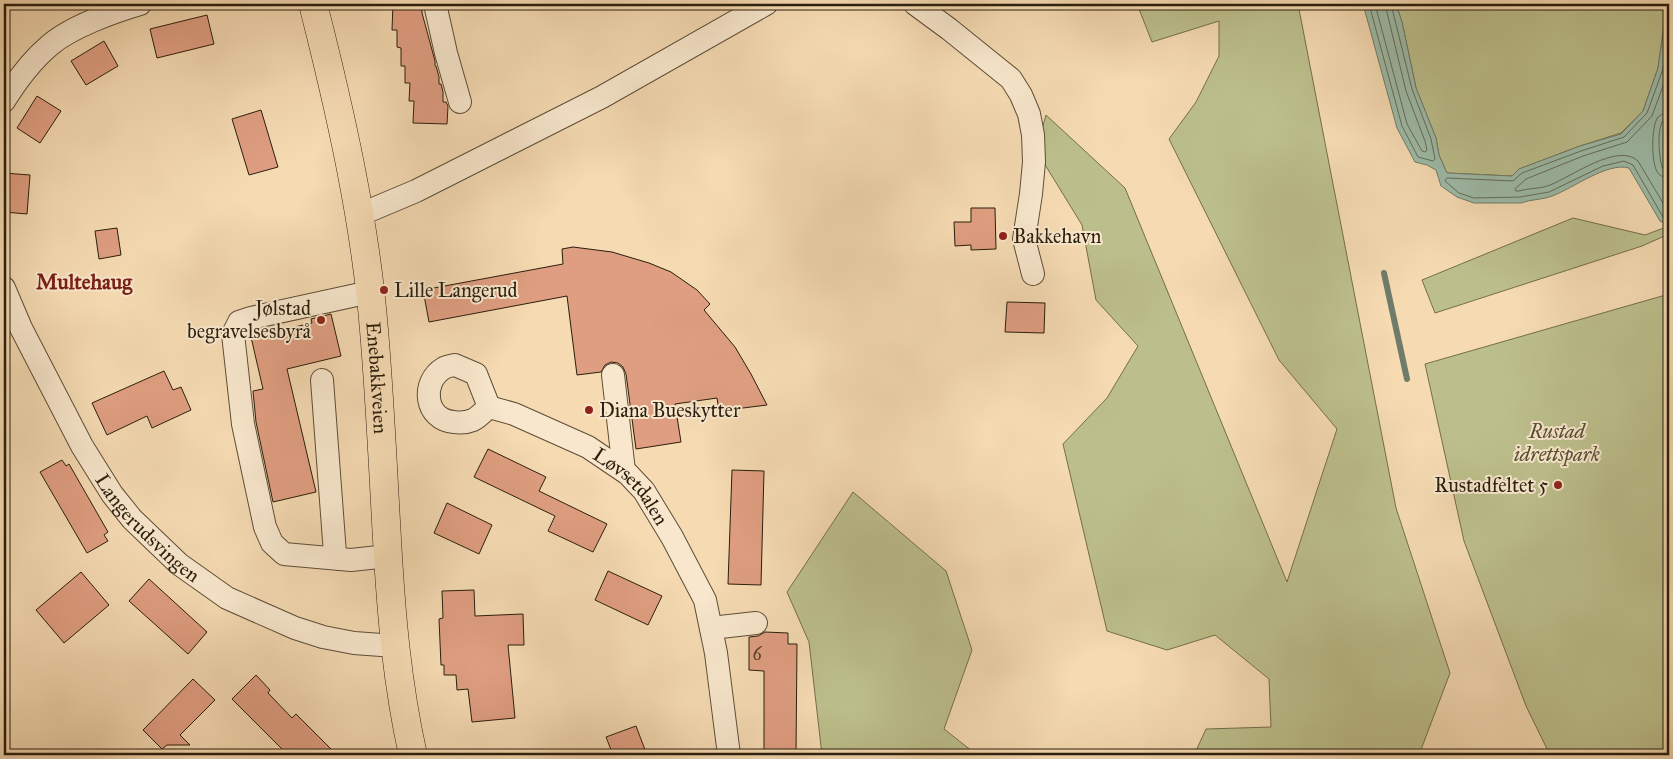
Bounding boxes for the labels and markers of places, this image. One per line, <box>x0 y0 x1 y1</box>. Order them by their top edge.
place label: Bakkehavn <box>1013 224 1101 248</box>
marker: Bakkehavn <box>997 230 1009 242</box>
place label: Lille Langerud <box>394 278 518 303</box>
marker: Lille Langerud <box>378 284 390 296</box>
place label: Jølstad begravelsesbyrå <box>187 296 312 344</box>
marker: Jølstad begravelsesbyrå <box>315 314 327 326</box>
place label: Diana Bueskytter <box>599 398 741 422</box>
marker: Diana Bueskytter <box>583 404 595 416</box>
place label: Rustadfeltet 5 <box>1434 473 1548 497</box>
marker: Rustadfeltet 5 <box>1552 479 1564 491</box>

